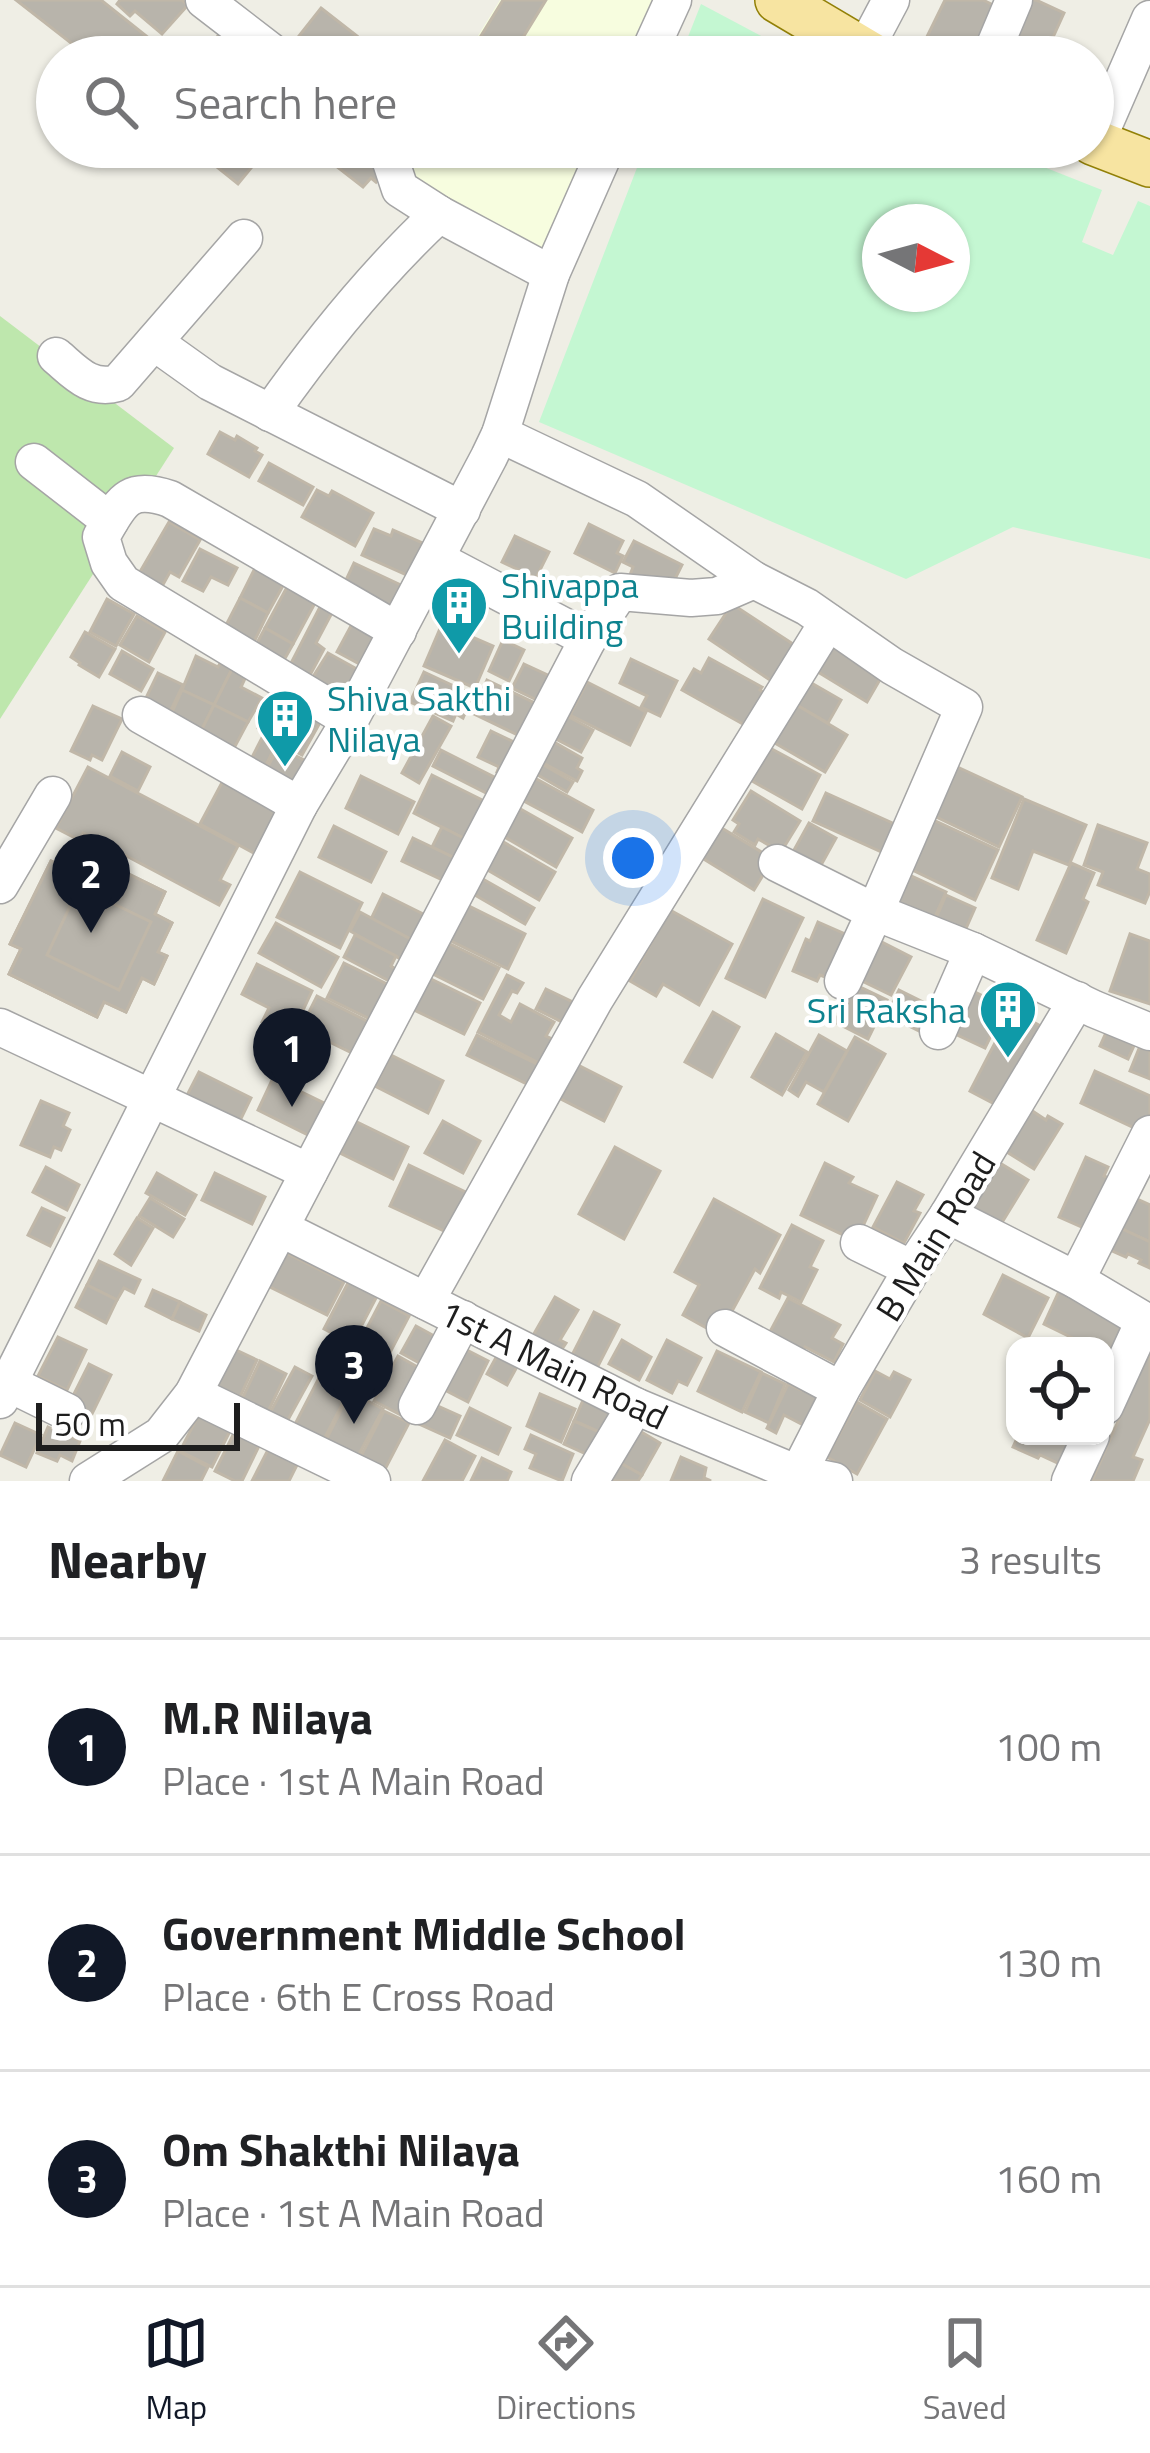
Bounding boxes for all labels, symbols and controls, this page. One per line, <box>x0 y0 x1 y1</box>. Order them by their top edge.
search box <box>36 36 1114 168</box>
text: Search here <box>174 68 397 136</box>
icon: search <box>78 69 144 135</box>
north arrow <box>862 204 970 312</box>
place label: Shivappa Building <box>501 557 639 653</box>
building icon: Shivappa Building <box>428 574 490 656</box>
place label: Shiva Sakthi Nilaya <box>327 670 511 766</box>
building icon: Shiva Sakthi Nilaya <box>254 687 316 769</box>
your location <box>603 828 663 888</box>
pin: 2 <box>52 834 130 933</box>
building icon: Sri Raksha <box>977 978 1039 1060</box>
place label: Sri Raksha <box>807 982 966 1037</box>
pin: 1 <box>253 1008 331 1107</box>
street label: B Main Road <box>861 1140 1009 1332</box>
street label: 1st A Main Road <box>430 1285 678 1443</box>
pin: 3 <box>315 1325 393 1424</box>
map controls <box>1006 1337 1114 1445</box>
button: locate <box>1006 1337 1114 1445</box>
scale bar <box>36 1397 240 1450</box>
text: 50 m <box>54 1399 126 1449</box>
text: Nearby <box>48 1520 207 1598</box>
text: 3 results <box>959 1530 1102 1589</box>
text: M.R Nilaya <box>162 1683 373 1751</box>
text: 1 <box>76 1717 98 1776</box>
text: 100 m <box>995 1717 1102 1776</box>
text: Place · 1st A Main Road <box>162 1751 545 1810</box>
text: Government Middle School <box>162 1899 686 1967</box>
text: 2 <box>76 1933 98 1992</box>
text: 130 m <box>995 1933 1102 1992</box>
text: Place · 6th E Cross Road <box>162 1967 555 2026</box>
text: Om Shakthi Nilaya <box>162 2115 520 2183</box>
text: 3 <box>76 2149 98 2208</box>
text: 160 m <box>995 2149 1102 2208</box>
text: Place · 1st A Main Road <box>162 2183 545 2242</box>
tab: Map <box>143 2310 209 2432</box>
tab: Directions <box>496 2310 636 2432</box>
tab: Saved <box>923 2310 1007 2432</box>

